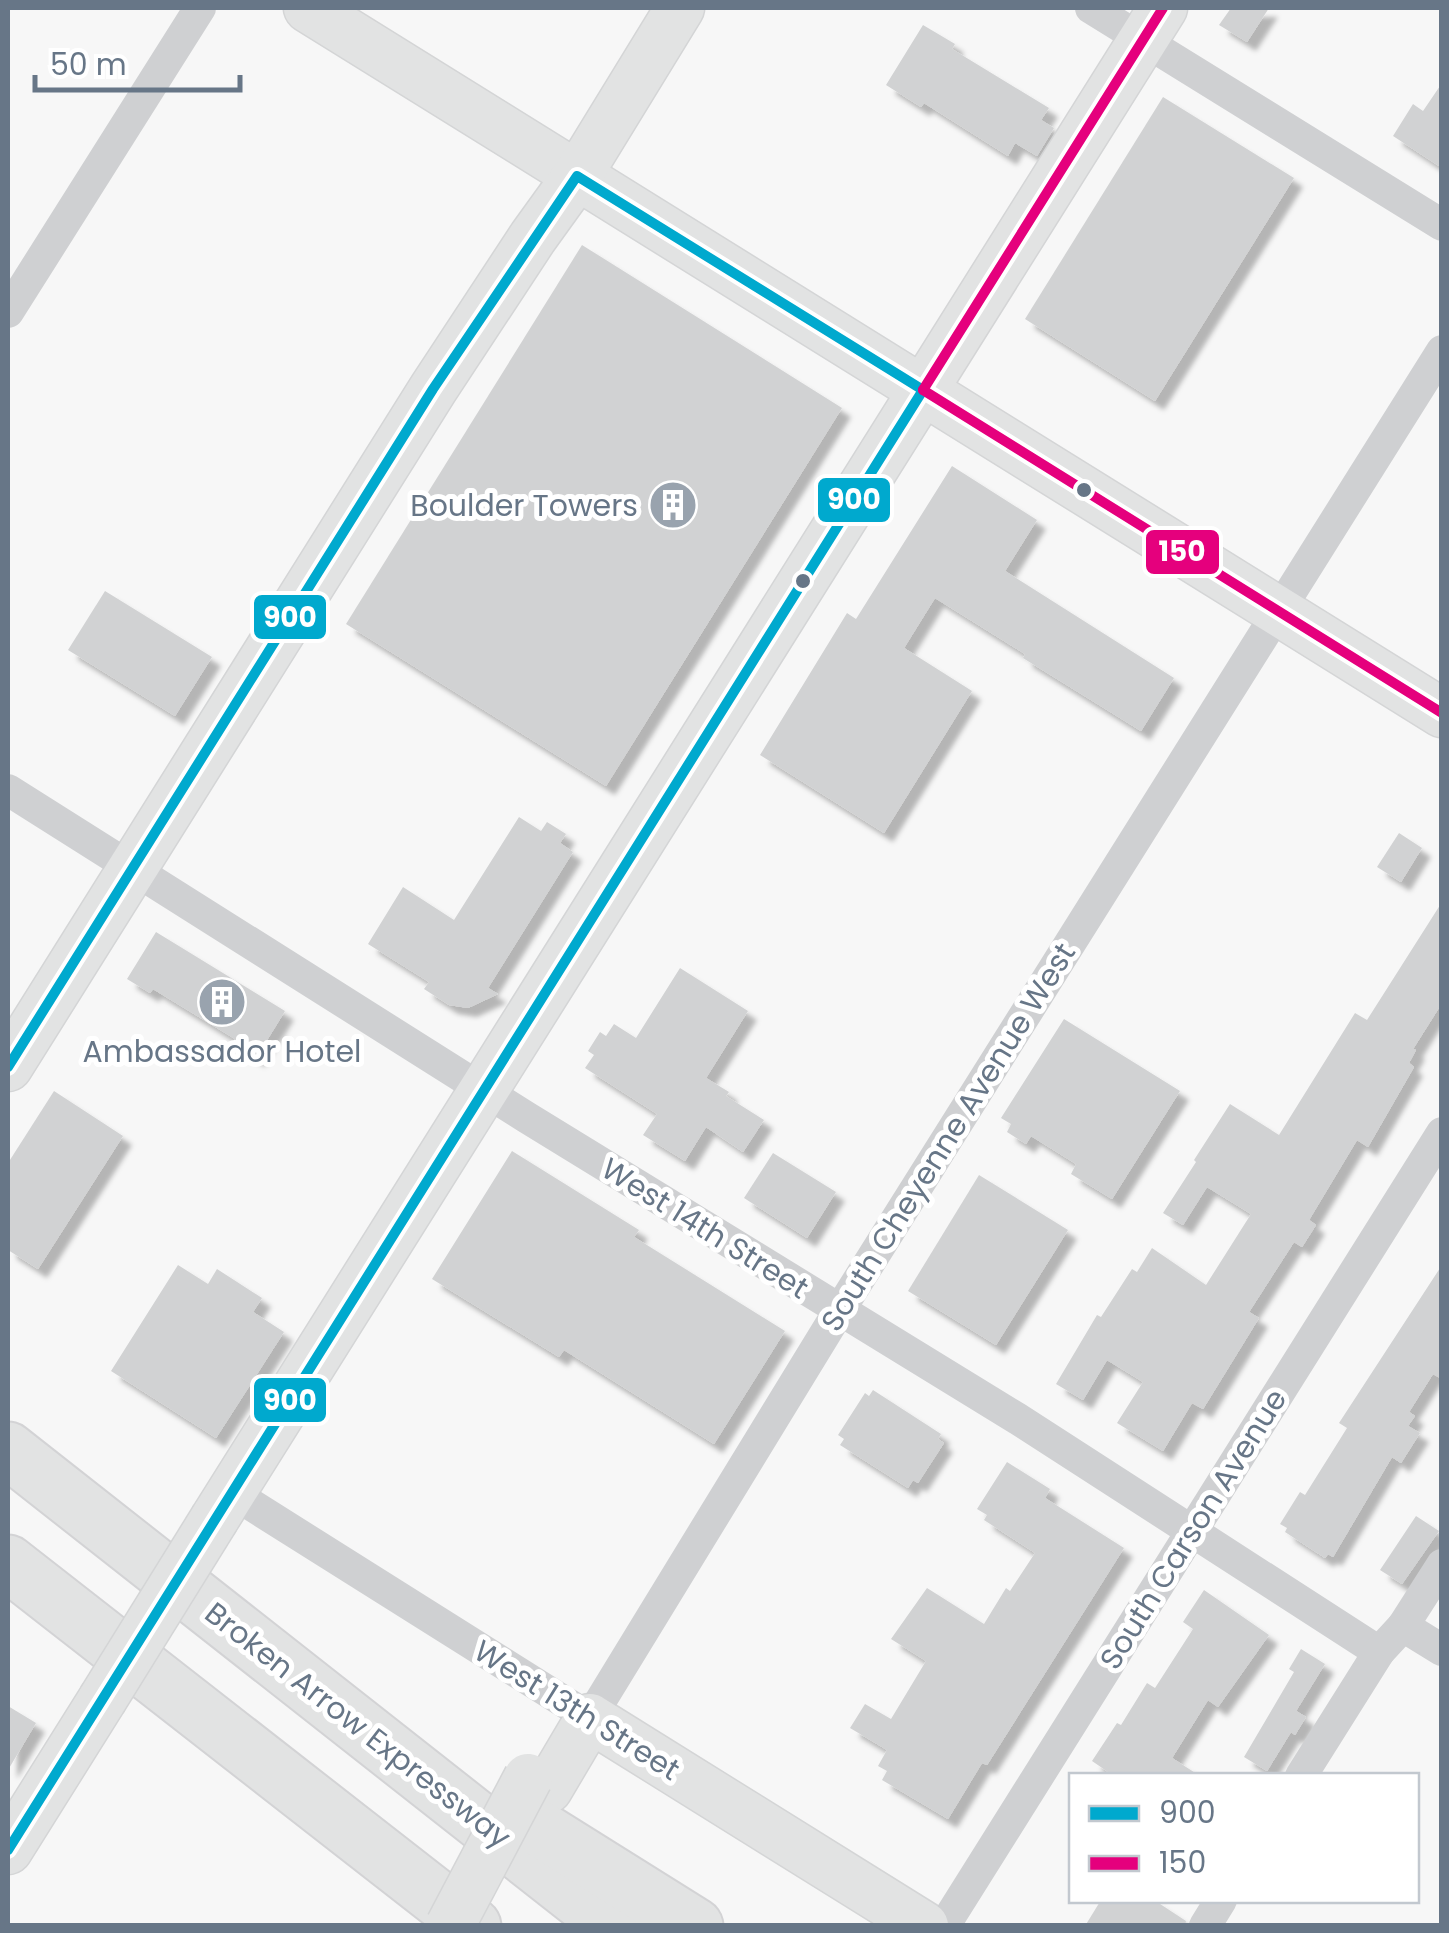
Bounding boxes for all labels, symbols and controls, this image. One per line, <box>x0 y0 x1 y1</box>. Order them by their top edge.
scale bar <box>35 30 240 92</box>
text: 50 m <box>50 43 127 86</box>
line badge: 900 <box>816 476 892 524</box>
building icon: Boulder Towers <box>647 479 699 531</box>
text: 900 <box>827 480 881 519</box>
unlabelled marker <box>1074 480 1094 500</box>
place label: Boulder Towers <box>410 484 638 527</box>
line badge: 150 <box>1144 528 1221 576</box>
text: 150 <box>1159 532 1205 571</box>
unlabelled marker <box>793 571 813 591</box>
line badge: 900 <box>252 593 328 641</box>
text: 900 <box>263 598 317 637</box>
street label: South Cheyenne Avenue West <box>810 934 1086 1340</box>
building icon: Ambassador Hotel <box>196 976 248 1028</box>
place label: Ambassador Hotel <box>83 1030 361 1073</box>
street label: West 14th Street <box>593 1147 817 1309</box>
line badge: 900 <box>252 1376 328 1424</box>
street label: South Carson Avenue <box>1089 1380 1297 1678</box>
text: 900 <box>263 1381 317 1420</box>
street label: Broken Arrow Expressway <box>196 1592 520 1858</box>
street label: West 13th Street <box>466 1629 688 1791</box>
legend <box>1069 1773 1419 1903</box>
text: 900 <box>1159 1791 1216 1834</box>
text: 150 <box>1159 1841 1206 1884</box>

